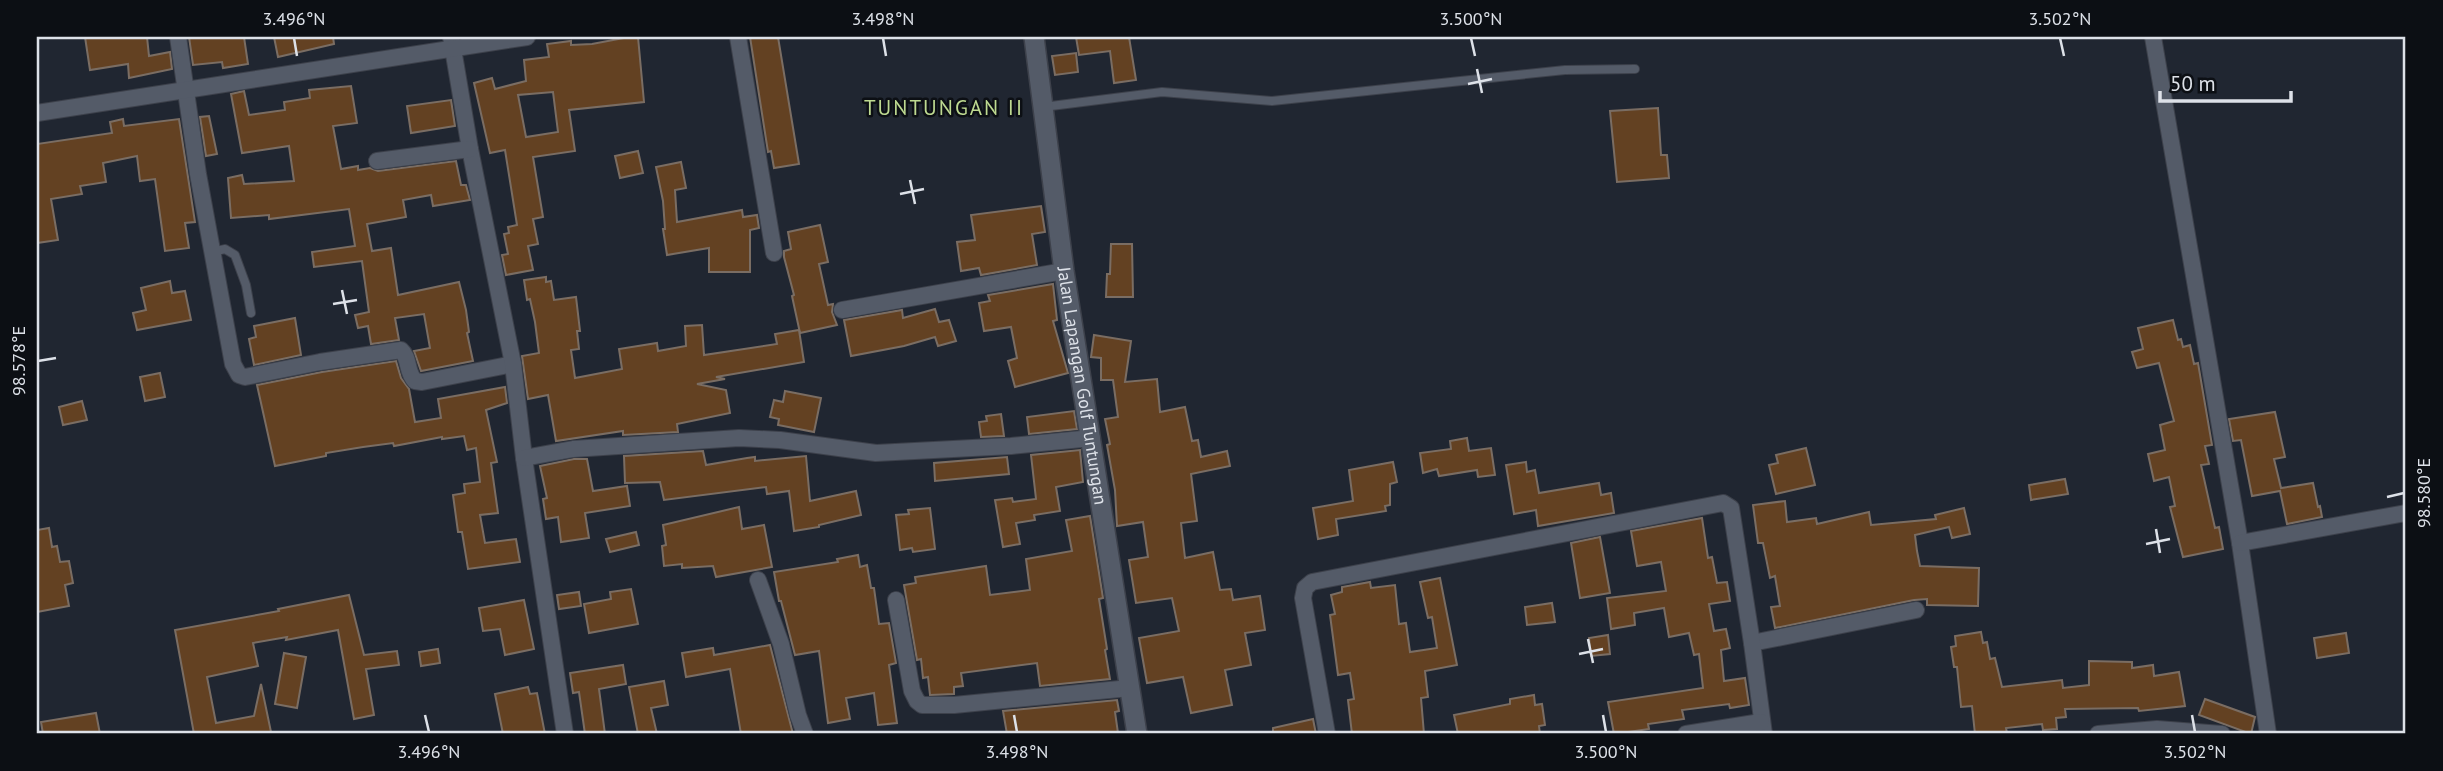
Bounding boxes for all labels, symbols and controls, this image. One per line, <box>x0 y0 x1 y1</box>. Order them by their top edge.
text: 3.496°N <box>263 7 325 30</box>
text: 3.498°N <box>852 7 914 30</box>
text: 3.500°N <box>1440 7 1502 30</box>
text: 3.502°N <box>2029 7 2091 30</box>
scale bar <box>2160 60 2291 104</box>
text: 50 m <box>2170 70 2216 97</box>
district label: TUNTUNGAN II <box>864 94 1024 121</box>
street label: Jalan Lapangan Golf Tuntungan <box>1052 264 1113 506</box>
text: 98.578°E <box>7 326 30 396</box>
text: 98.580°E <box>2412 458 2435 528</box>
text: 3.496°N <box>398 740 460 763</box>
text: 3.498°N <box>986 740 1048 763</box>
text: 3.500°N <box>1575 740 1637 763</box>
text: 3.502°N <box>2164 740 2226 763</box>

